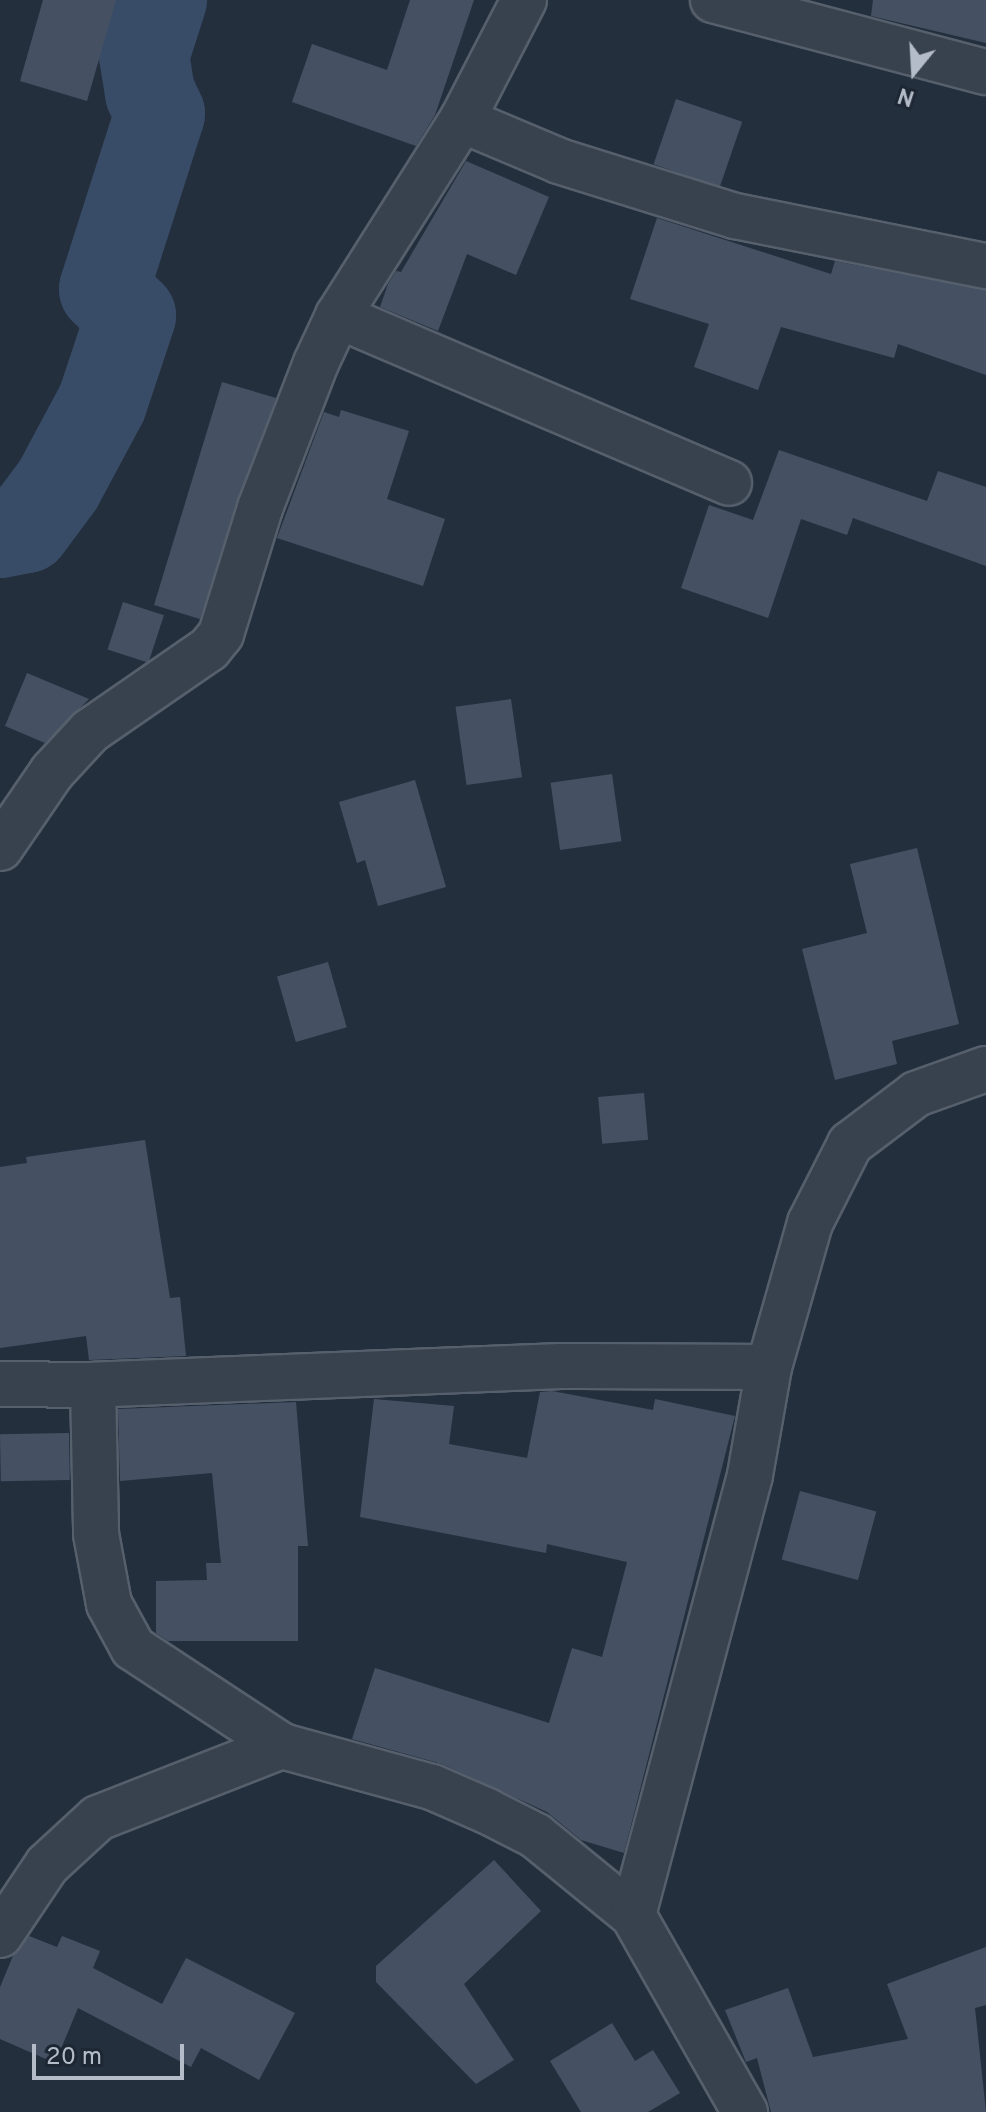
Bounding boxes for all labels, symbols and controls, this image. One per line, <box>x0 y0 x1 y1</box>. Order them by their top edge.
north arrow <box>874 32 954 112</box>
text: N <box>895 80 918 111</box>
scale bar <box>36 2028 188 2078</box>
text: 20 m <box>46 2043 102 2073</box>

